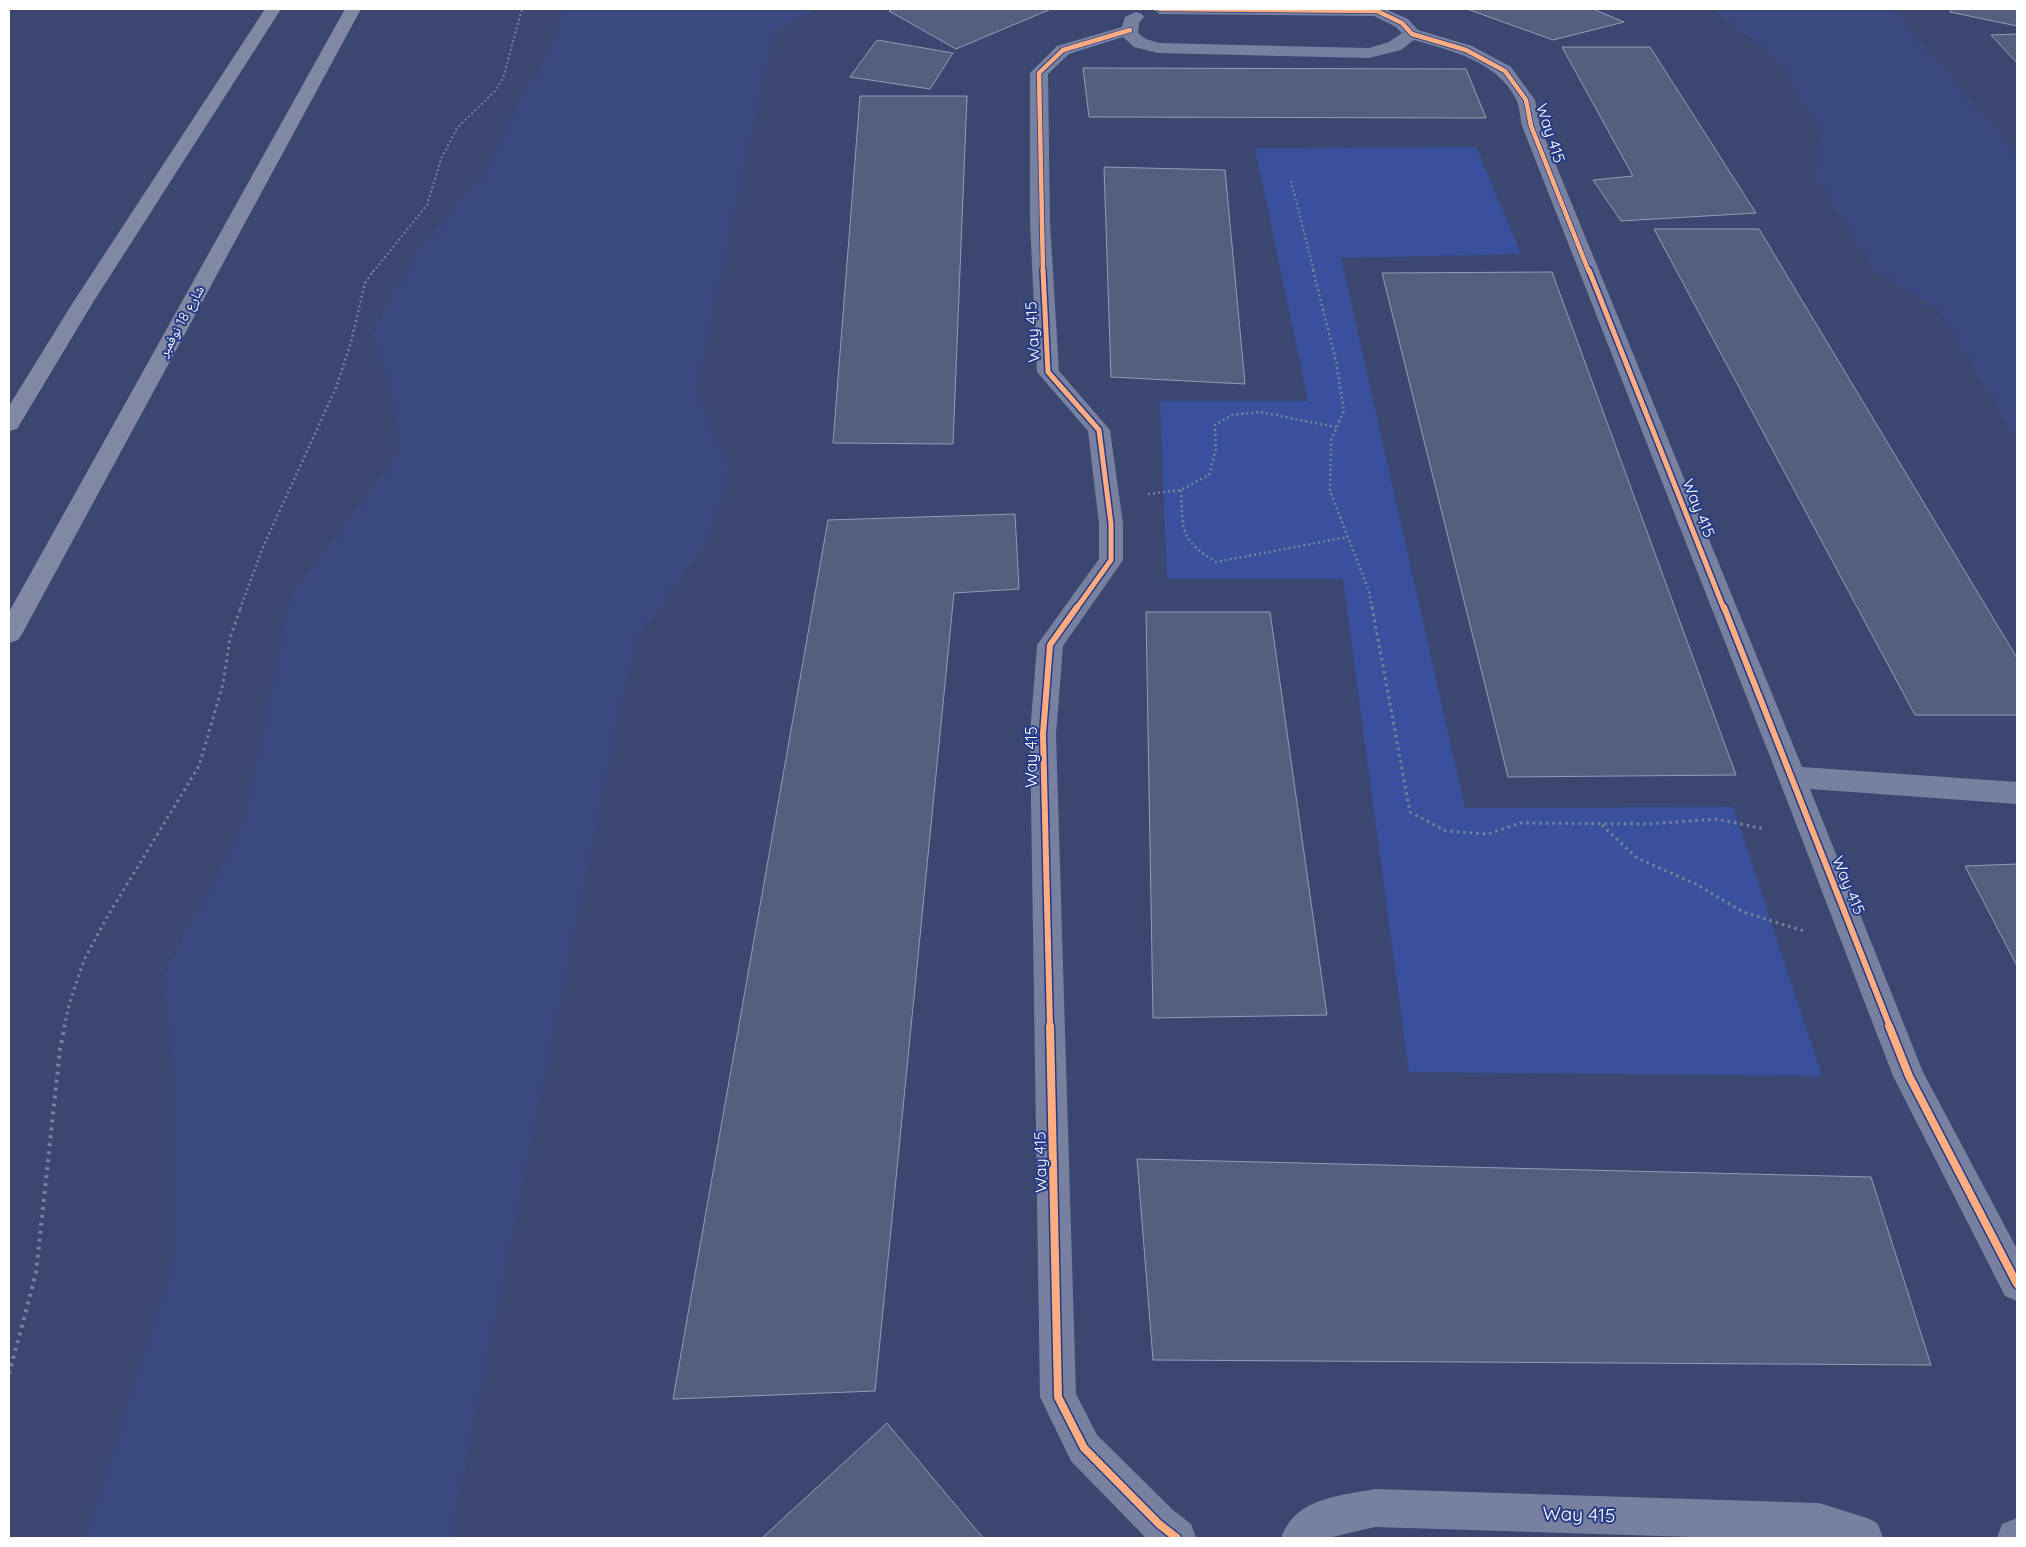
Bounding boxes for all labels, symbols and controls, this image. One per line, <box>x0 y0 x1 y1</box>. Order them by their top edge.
street label: Way 415 <box>1532 101 1570 165</box>
street label: شارع 18 نوفمبر <box>154 282 209 361</box>
street label: Way 415 <box>1020 301 1044 363</box>
street label: Way 415 <box>1678 476 1720 540</box>
street label: Way 415 <box>1021 726 1041 788</box>
street label: Way 415 <box>1828 853 1870 917</box>
street label: Way 415 <box>1029 1131 1051 1193</box>
street label: Way 415 <box>1542 1501 1616 1527</box>

